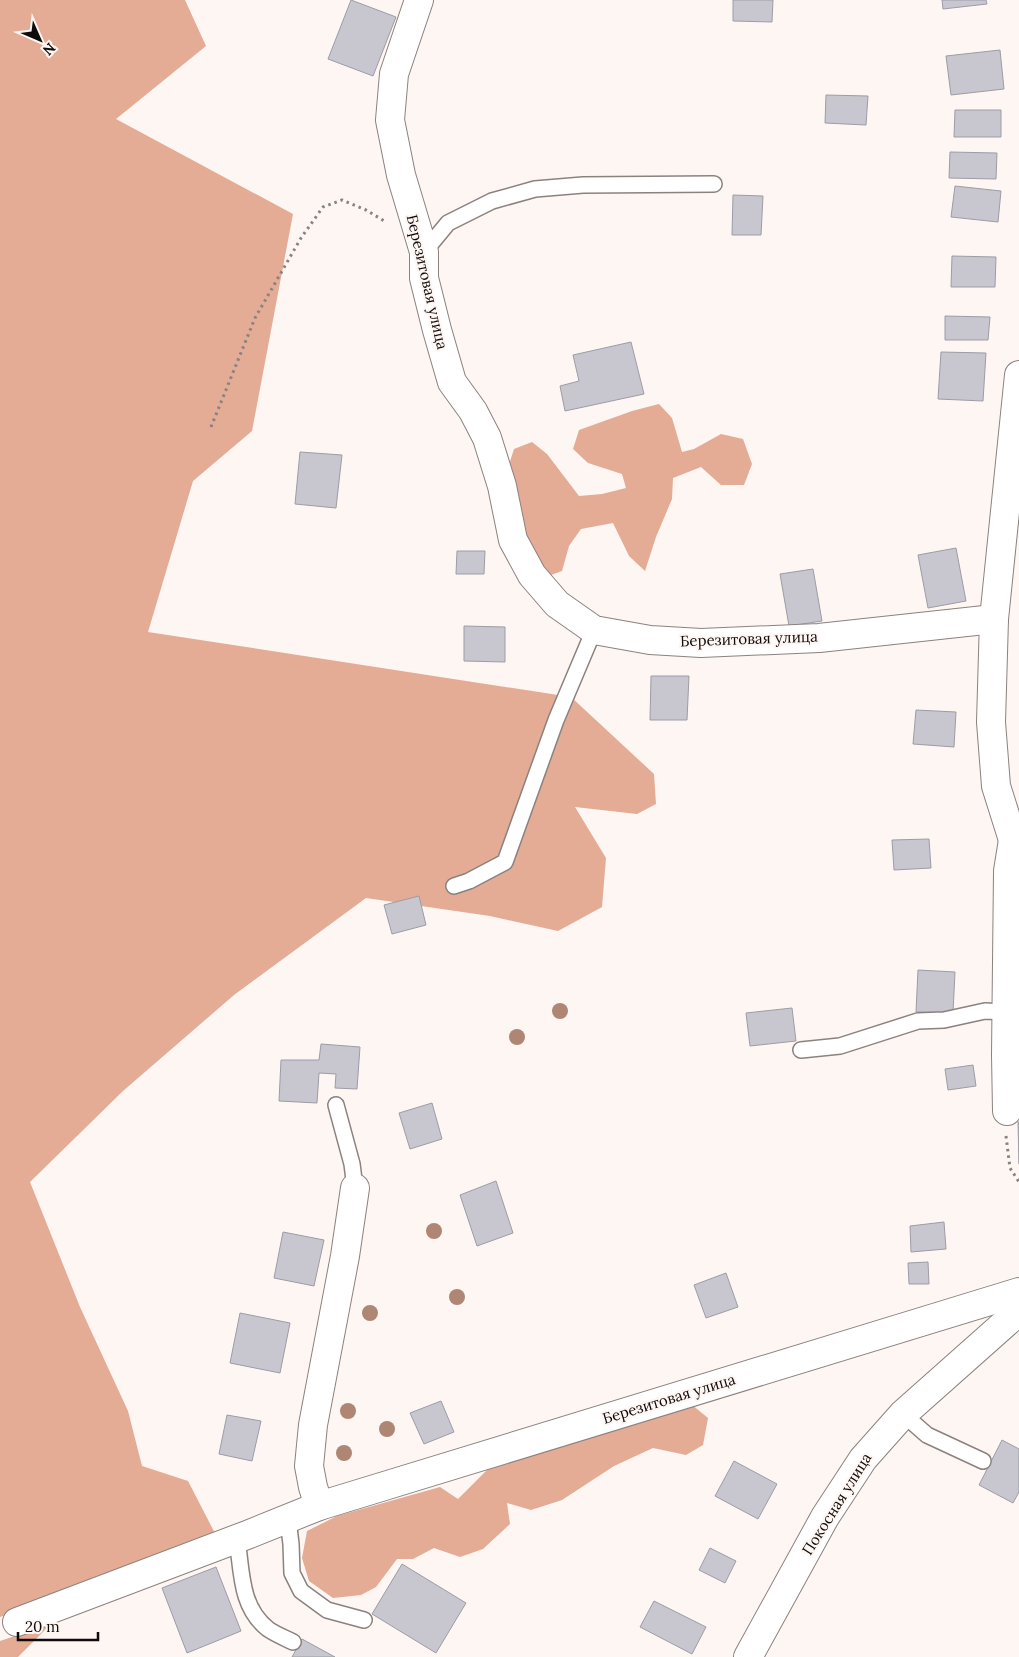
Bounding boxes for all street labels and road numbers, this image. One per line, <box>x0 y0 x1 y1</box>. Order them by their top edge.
street label: Березитовая улица <box>403 213 452 351</box>
street label: Березитовая улица <box>680 627 818 650</box>
street label: Березитовая улица <box>600 1369 738 1428</box>
street label: Покосная улица <box>798 1449 876 1558</box>

